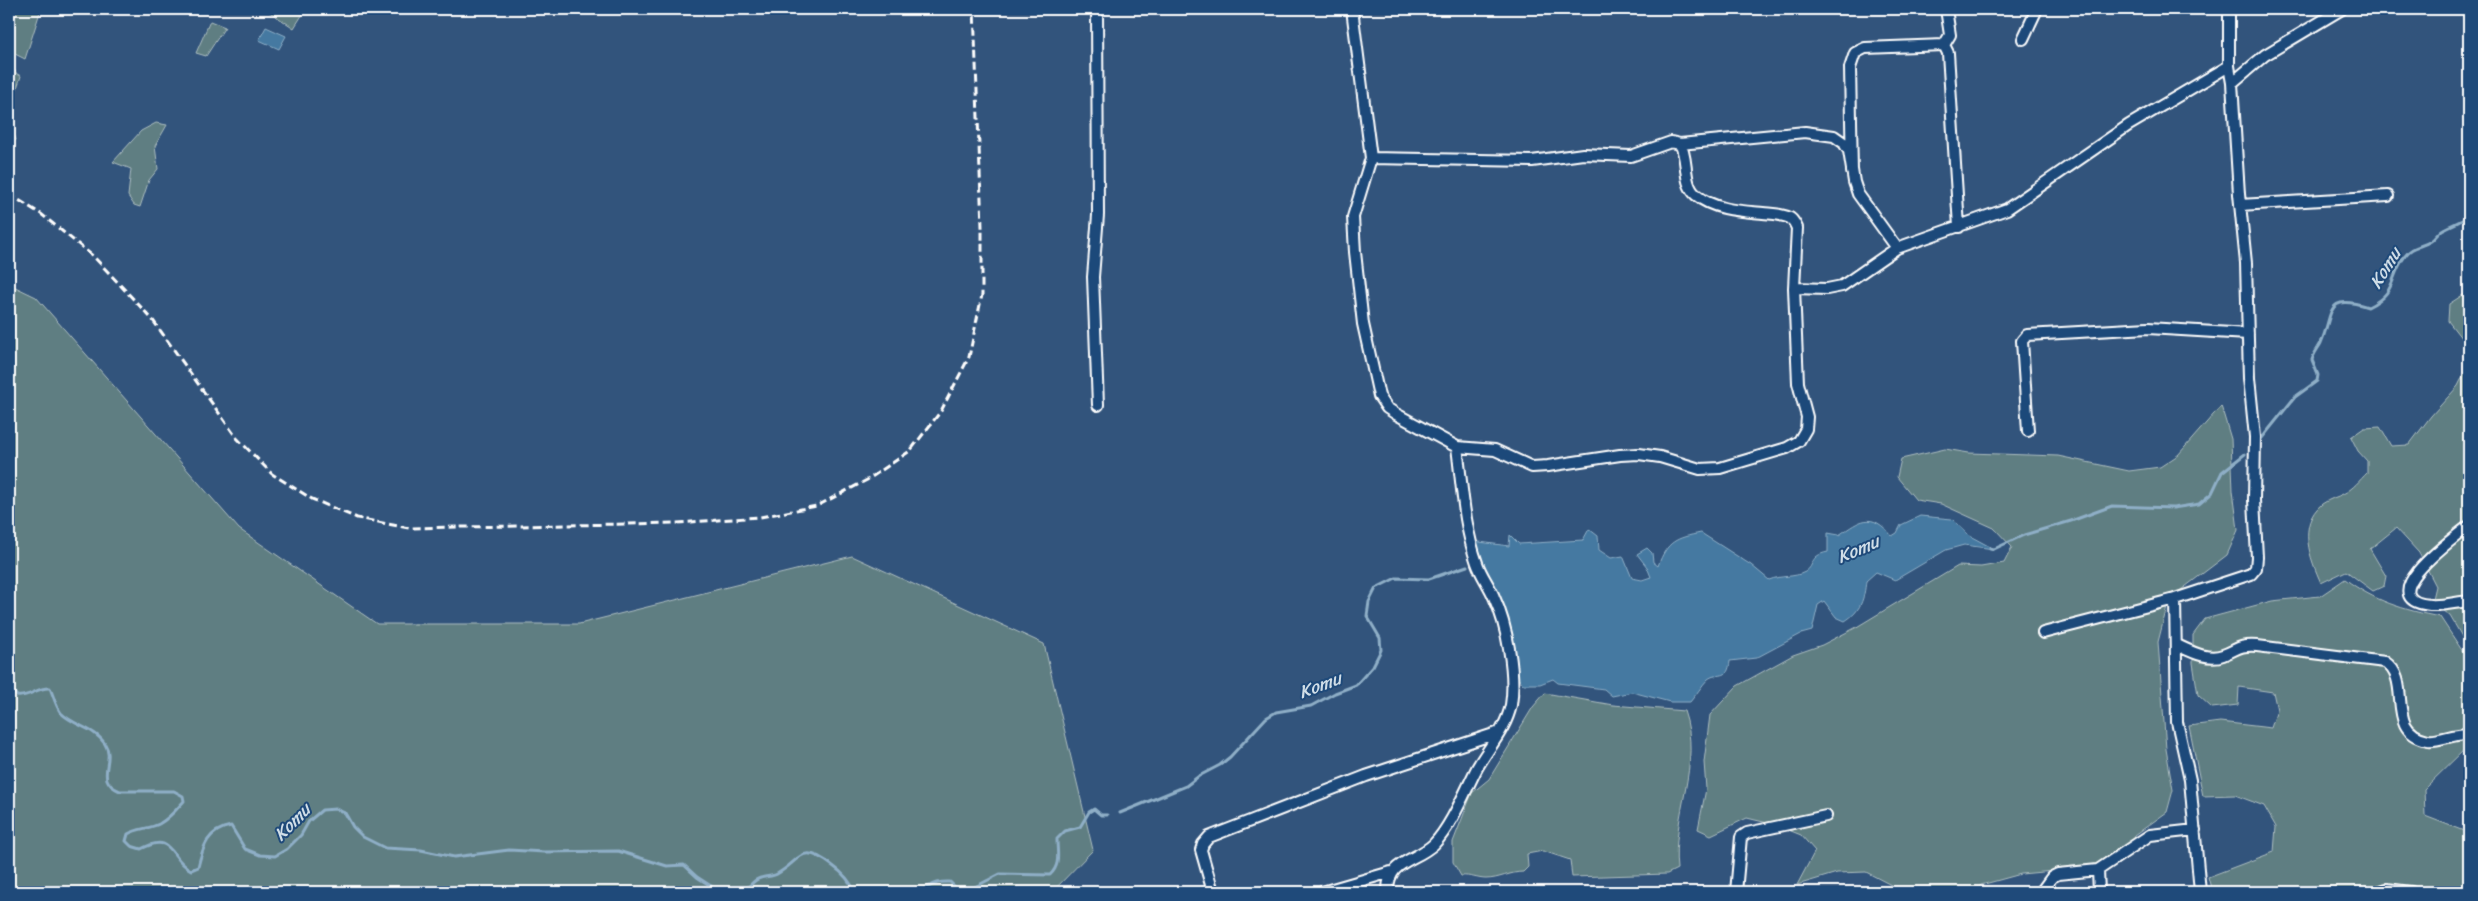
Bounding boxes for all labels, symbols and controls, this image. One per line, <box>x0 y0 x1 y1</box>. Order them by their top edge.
water label: Komu <box>2360 239 2411 295</box>
water label: Komu <box>1832 525 1887 572</box>
water label: Komu <box>1294 661 1348 708</box>
water label: Komu <box>265 794 320 849</box>

